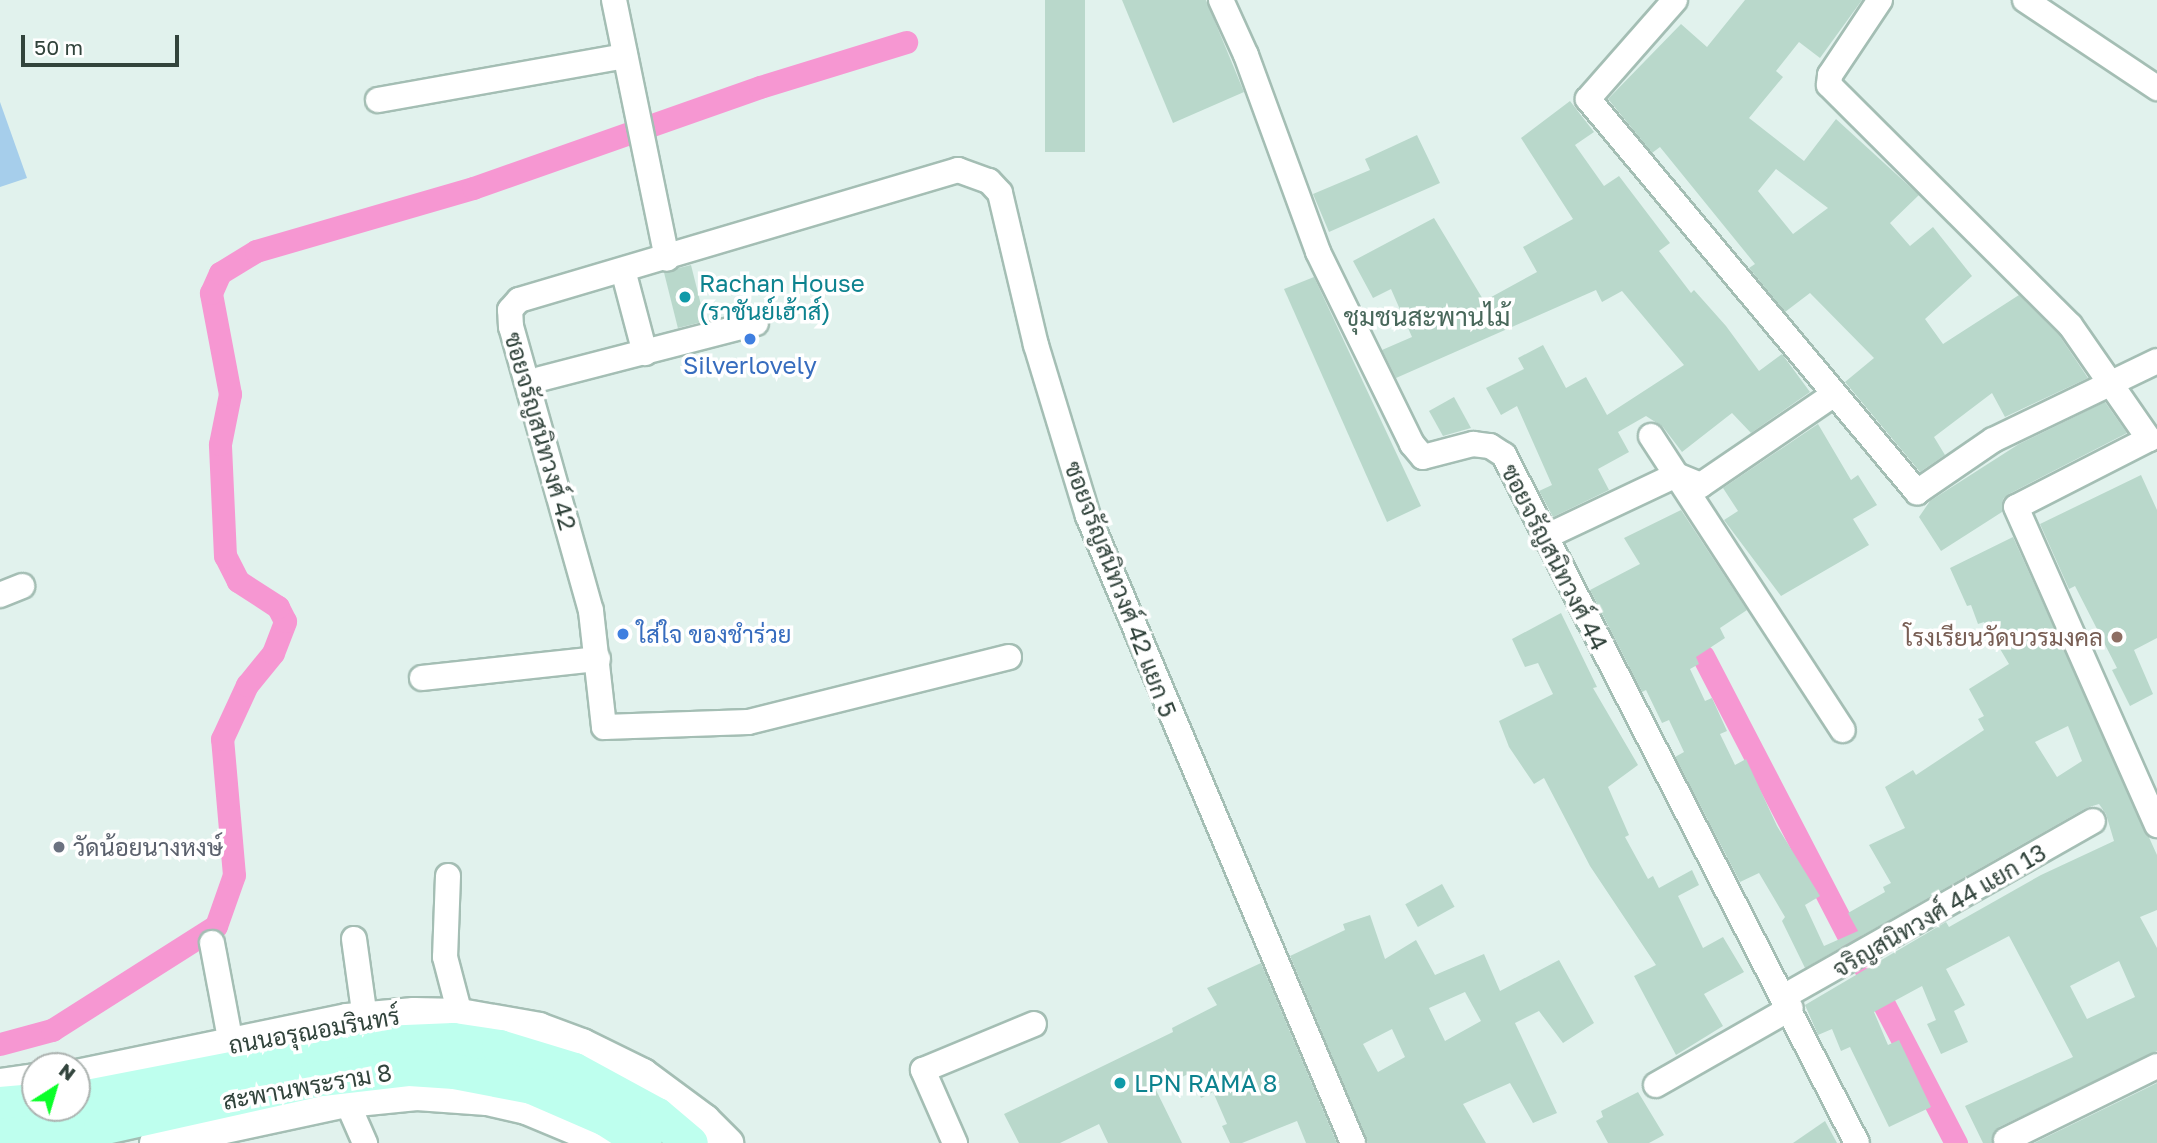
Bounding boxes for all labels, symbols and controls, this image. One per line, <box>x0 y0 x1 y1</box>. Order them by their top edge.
scale bar <box>24 21 182 65</box>
text: 50 m <box>34 34 83 60</box>
place label: Rachan House (ราชันย์เฮ้าส์) <box>699 269 865 325</box>
marker: Rachan House (ราชันย์เฮ้าส์) <box>677 289 693 305</box>
district label: ชุมชนสะพานไม้ <box>1344 301 1510 333</box>
street label: ซอยจรัญสนิทวงศ์ 42 <box>499 329 583 533</box>
marker: Silverlovely <box>742 331 758 347</box>
place label: Silverlovely <box>683 351 817 379</box>
street label: ซอยจรัญสนิทวงศ์ 42 แยก 5 <box>1059 457 1183 721</box>
street label: ซอยจรัญสนิทวงศ์ 44 <box>1496 459 1614 655</box>
place label: ใส่ใจ ของชำร่วย <box>637 620 791 648</box>
place label: โรงเรียนวัดบวรมงคล <box>1903 623 2103 651</box>
marker: ใส่ใจ ของชำร่วย <box>615 626 631 642</box>
marker: โรงเรียนวัดบวรมงคล <box>2109 629 2125 645</box>
place label: วัดน้อยนางหงษ์ <box>73 833 223 861</box>
street label: จริญสนิทวงศ์ 44 แยก 13 <box>1827 837 2051 983</box>
marker: วัดน้อยนางหงษ์ <box>51 839 67 855</box>
street label: ถนนอรุณอมรินทร์ <box>226 1001 402 1059</box>
north arrow <box>21 1052 91 1122</box>
street label: สะพานพระราม 8 <box>220 1057 394 1115</box>
text: N <box>55 1058 80 1085</box>
place label: LPN RAMA 8 <box>1134 1069 1277 1097</box>
marker: LPN RAMA 8 <box>1112 1075 1128 1091</box>

